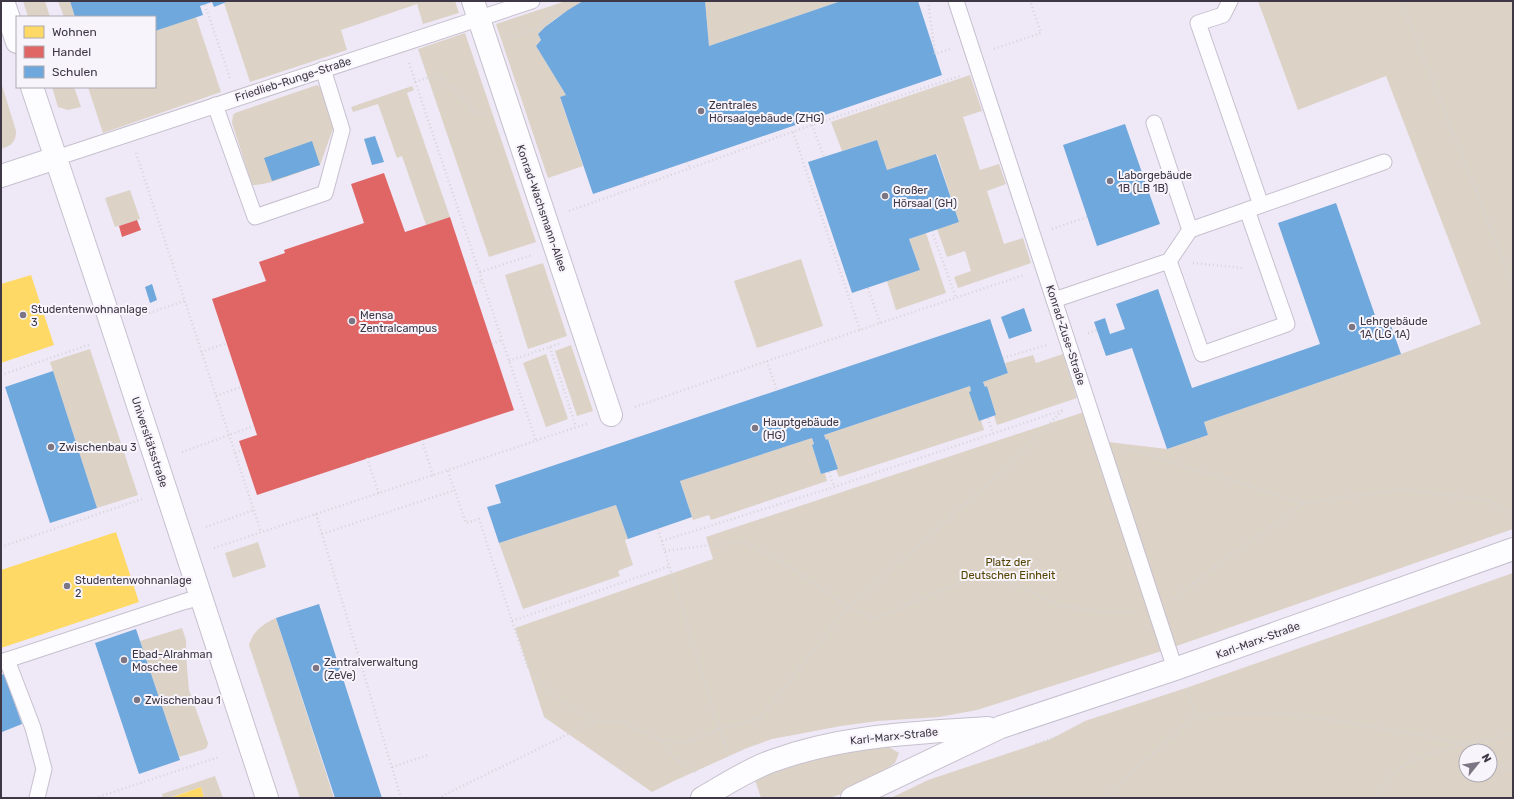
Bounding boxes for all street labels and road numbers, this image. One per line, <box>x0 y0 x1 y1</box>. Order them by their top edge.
street label: Friedlieb-Runge-Straße <box>233 55 353 104</box>
street label: Konrad-Wachsmann-Allee <box>514 143 569 273</box>
street label: Konrad-Zuse-Straße <box>1043 283 1088 387</box>
street label: Universitätsstraße <box>129 395 170 489</box>
street label: Karl-Marx-Straße <box>1214 619 1302 662</box>
street label: Karl-Marx-Straße <box>849 725 939 748</box>

